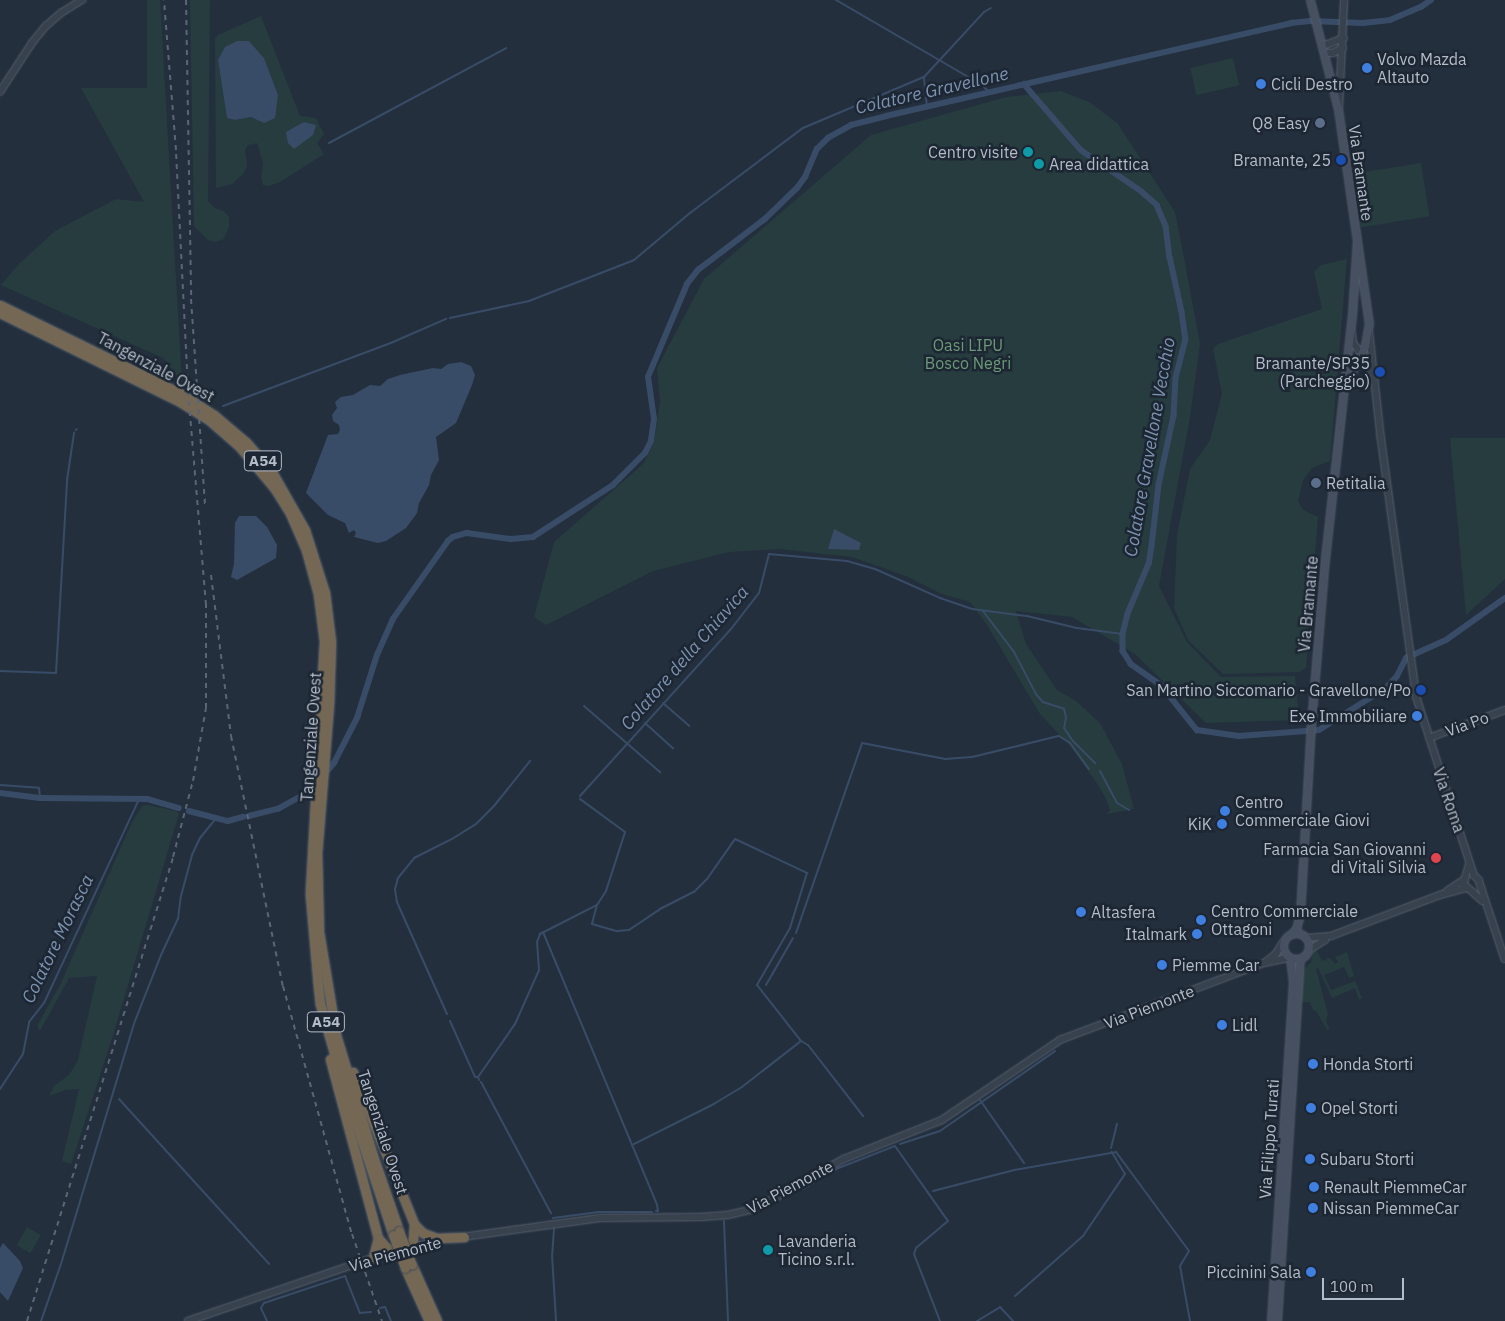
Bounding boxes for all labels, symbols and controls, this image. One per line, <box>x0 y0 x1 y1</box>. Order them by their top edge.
place label: Volvo Mazda Altauto <box>1377 49 1467 87</box>
marker: Volvo Mazda Altauto <box>1361 62 1373 74</box>
water label: Colatore Gravellone <box>853 63 1011 119</box>
place label: Cicli Destro <box>1271 74 1353 94</box>
marker: Cicli Destro <box>1255 78 1267 90</box>
place label: Q8 Easy <box>1252 113 1310 133</box>
marker: Q8 Easy <box>1314 117 1326 129</box>
street label: Via Bramante <box>1345 124 1377 222</box>
place label: Centro visite <box>928 142 1018 162</box>
marker: Centro visite <box>1022 146 1034 158</box>
place label: Bramante, 25 <box>1233 150 1331 170</box>
place label: Area didattica <box>1049 154 1149 174</box>
marker: Bramante, 25 <box>1335 154 1347 166</box>
marker: Area didattica <box>1033 158 1045 170</box>
street label: Tangenziale Ovest <box>94 328 218 406</box>
park label: Oasi LIPU Bosco Negri <box>925 335 1011 373</box>
water label: Colatore Gravellone Vecchio <box>1120 336 1180 558</box>
place label: Bramante/SP35 (Parcheggio) <box>1255 353 1370 391</box>
marker: Bramante/SP35 (Parcheggio) <box>1374 366 1386 378</box>
road number: A54 <box>243 448 283 474</box>
place label: Retitalia <box>1326 473 1385 493</box>
marker: Retitalia <box>1310 477 1322 489</box>
street label: Via Bramante <box>1294 555 1322 653</box>
water label: Colatore della Chiavica <box>617 581 753 735</box>
street label: Tangenziale Ovest <box>297 672 325 802</box>
place label: San Martino Siccomario - Gravellone/Po <box>1126 680 1411 700</box>
marker: San Martino Siccomario - Gravellone/Po <box>1415 684 1427 696</box>
place label: Exe Immobiliare <box>1289 706 1407 726</box>
street label: Via Po <box>1443 707 1491 741</box>
marker: Exe Immobiliare <box>1411 710 1423 722</box>
street label: Via Roma <box>1429 765 1469 835</box>
place label: Centro Commerciale Giovi <box>1235 792 1370 830</box>
marker: Centro Commerciale Giovi <box>1219 805 1231 817</box>
place label: KiK <box>1188 814 1212 834</box>
marker: KiK <box>1216 818 1228 830</box>
place label: Farmacia San Giovanni di Vitali Silvia <box>1263 839 1426 877</box>
marker: Farmacia San Giovanni di Vitali Silvia <box>1430 852 1442 864</box>
water label: Colatore Morasca <box>18 871 98 1007</box>
place label: Centro Commerciale Ottagoni <box>1211 901 1358 939</box>
place label: Altasfera <box>1091 902 1156 922</box>
marker: Altasfera <box>1075 906 1087 918</box>
marker: Centro Commerciale Ottagoni <box>1195 914 1207 926</box>
place label: Italmark <box>1125 924 1187 944</box>
marker: Italmark <box>1191 928 1203 940</box>
place label: Piemme Car <box>1172 955 1259 975</box>
marker: Piemme Car <box>1156 959 1168 971</box>
street label: Via Piemonte <box>1101 981 1197 1033</box>
road number: A54 <box>306 1010 346 1034</box>
place label: Lidl <box>1232 1015 1258 1035</box>
marker: Lidl <box>1216 1019 1228 1031</box>
place label: Honda Storti <box>1323 1054 1413 1074</box>
marker: Honda Storti <box>1307 1058 1319 1070</box>
street label: Tangenziale Ovest <box>354 1067 412 1197</box>
street label: Via Filippo Turati <box>1255 1078 1283 1200</box>
place label: Opel Storti <box>1321 1098 1398 1118</box>
marker: Opel Storti <box>1305 1102 1317 1114</box>
place label: Subaru Storti <box>1320 1149 1414 1169</box>
marker: Subaru Storti <box>1304 1153 1316 1165</box>
street label: Via Piemonte <box>744 1156 836 1218</box>
place label: Renault PiemmeCar <box>1324 1177 1467 1197</box>
marker: Renault PiemmeCar <box>1308 1181 1320 1193</box>
place label: Nissan PiemmeCar <box>1323 1198 1459 1218</box>
marker: Nissan PiemmeCar <box>1307 1202 1319 1214</box>
place label: Lavanderia Ticino s.r.l. <box>778 1231 856 1269</box>
street label: Via Piemonte <box>347 1232 443 1276</box>
marker: Lavanderia Ticino s.r.l. <box>762 1244 774 1256</box>
place label: Piccinini Sala <box>1207 1262 1301 1282</box>
marker: Piccinini Sala <box>1305 1266 1317 1278</box>
scale bar <box>1325 1268 1408 1300</box>
text: 100 m <box>1330 1277 1374 1296</box>

